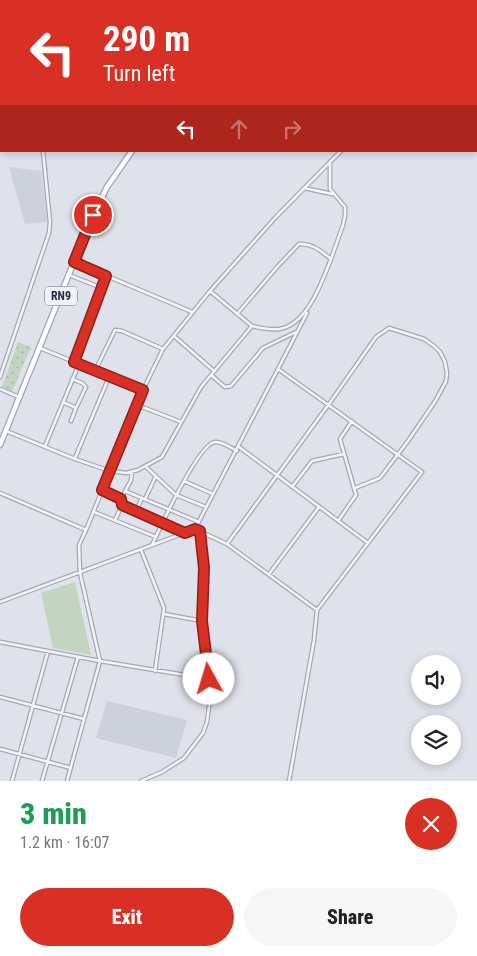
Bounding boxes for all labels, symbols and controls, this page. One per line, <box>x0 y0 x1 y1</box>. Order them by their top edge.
text: 290 m <box>103 19 190 60</box>
icon: left <box>20 20 85 85</box>
text: Turn left <box>103 61 175 86</box>
icon: left <box>172 115 200 143</box>
icon: ahead <box>225 115 253 143</box>
icon: right <box>278 115 306 143</box>
pin <box>72 194 114 236</box>
icon: arrive <box>79 201 107 229</box>
road number: RN9 <box>45 286 77 306</box>
position arrow <box>182 652 234 704</box>
map controls <box>411 655 461 765</box>
button: sound <box>411 655 461 705</box>
button: layers <box>411 715 461 765</box>
text: 3 min <box>20 796 87 831</box>
button: close <box>405 798 457 850</box>
text: 1.2 km · 16:07 <box>20 833 110 852</box>
button: Exit <box>20 888 234 946</box>
button: Share <box>244 888 457 946</box>

